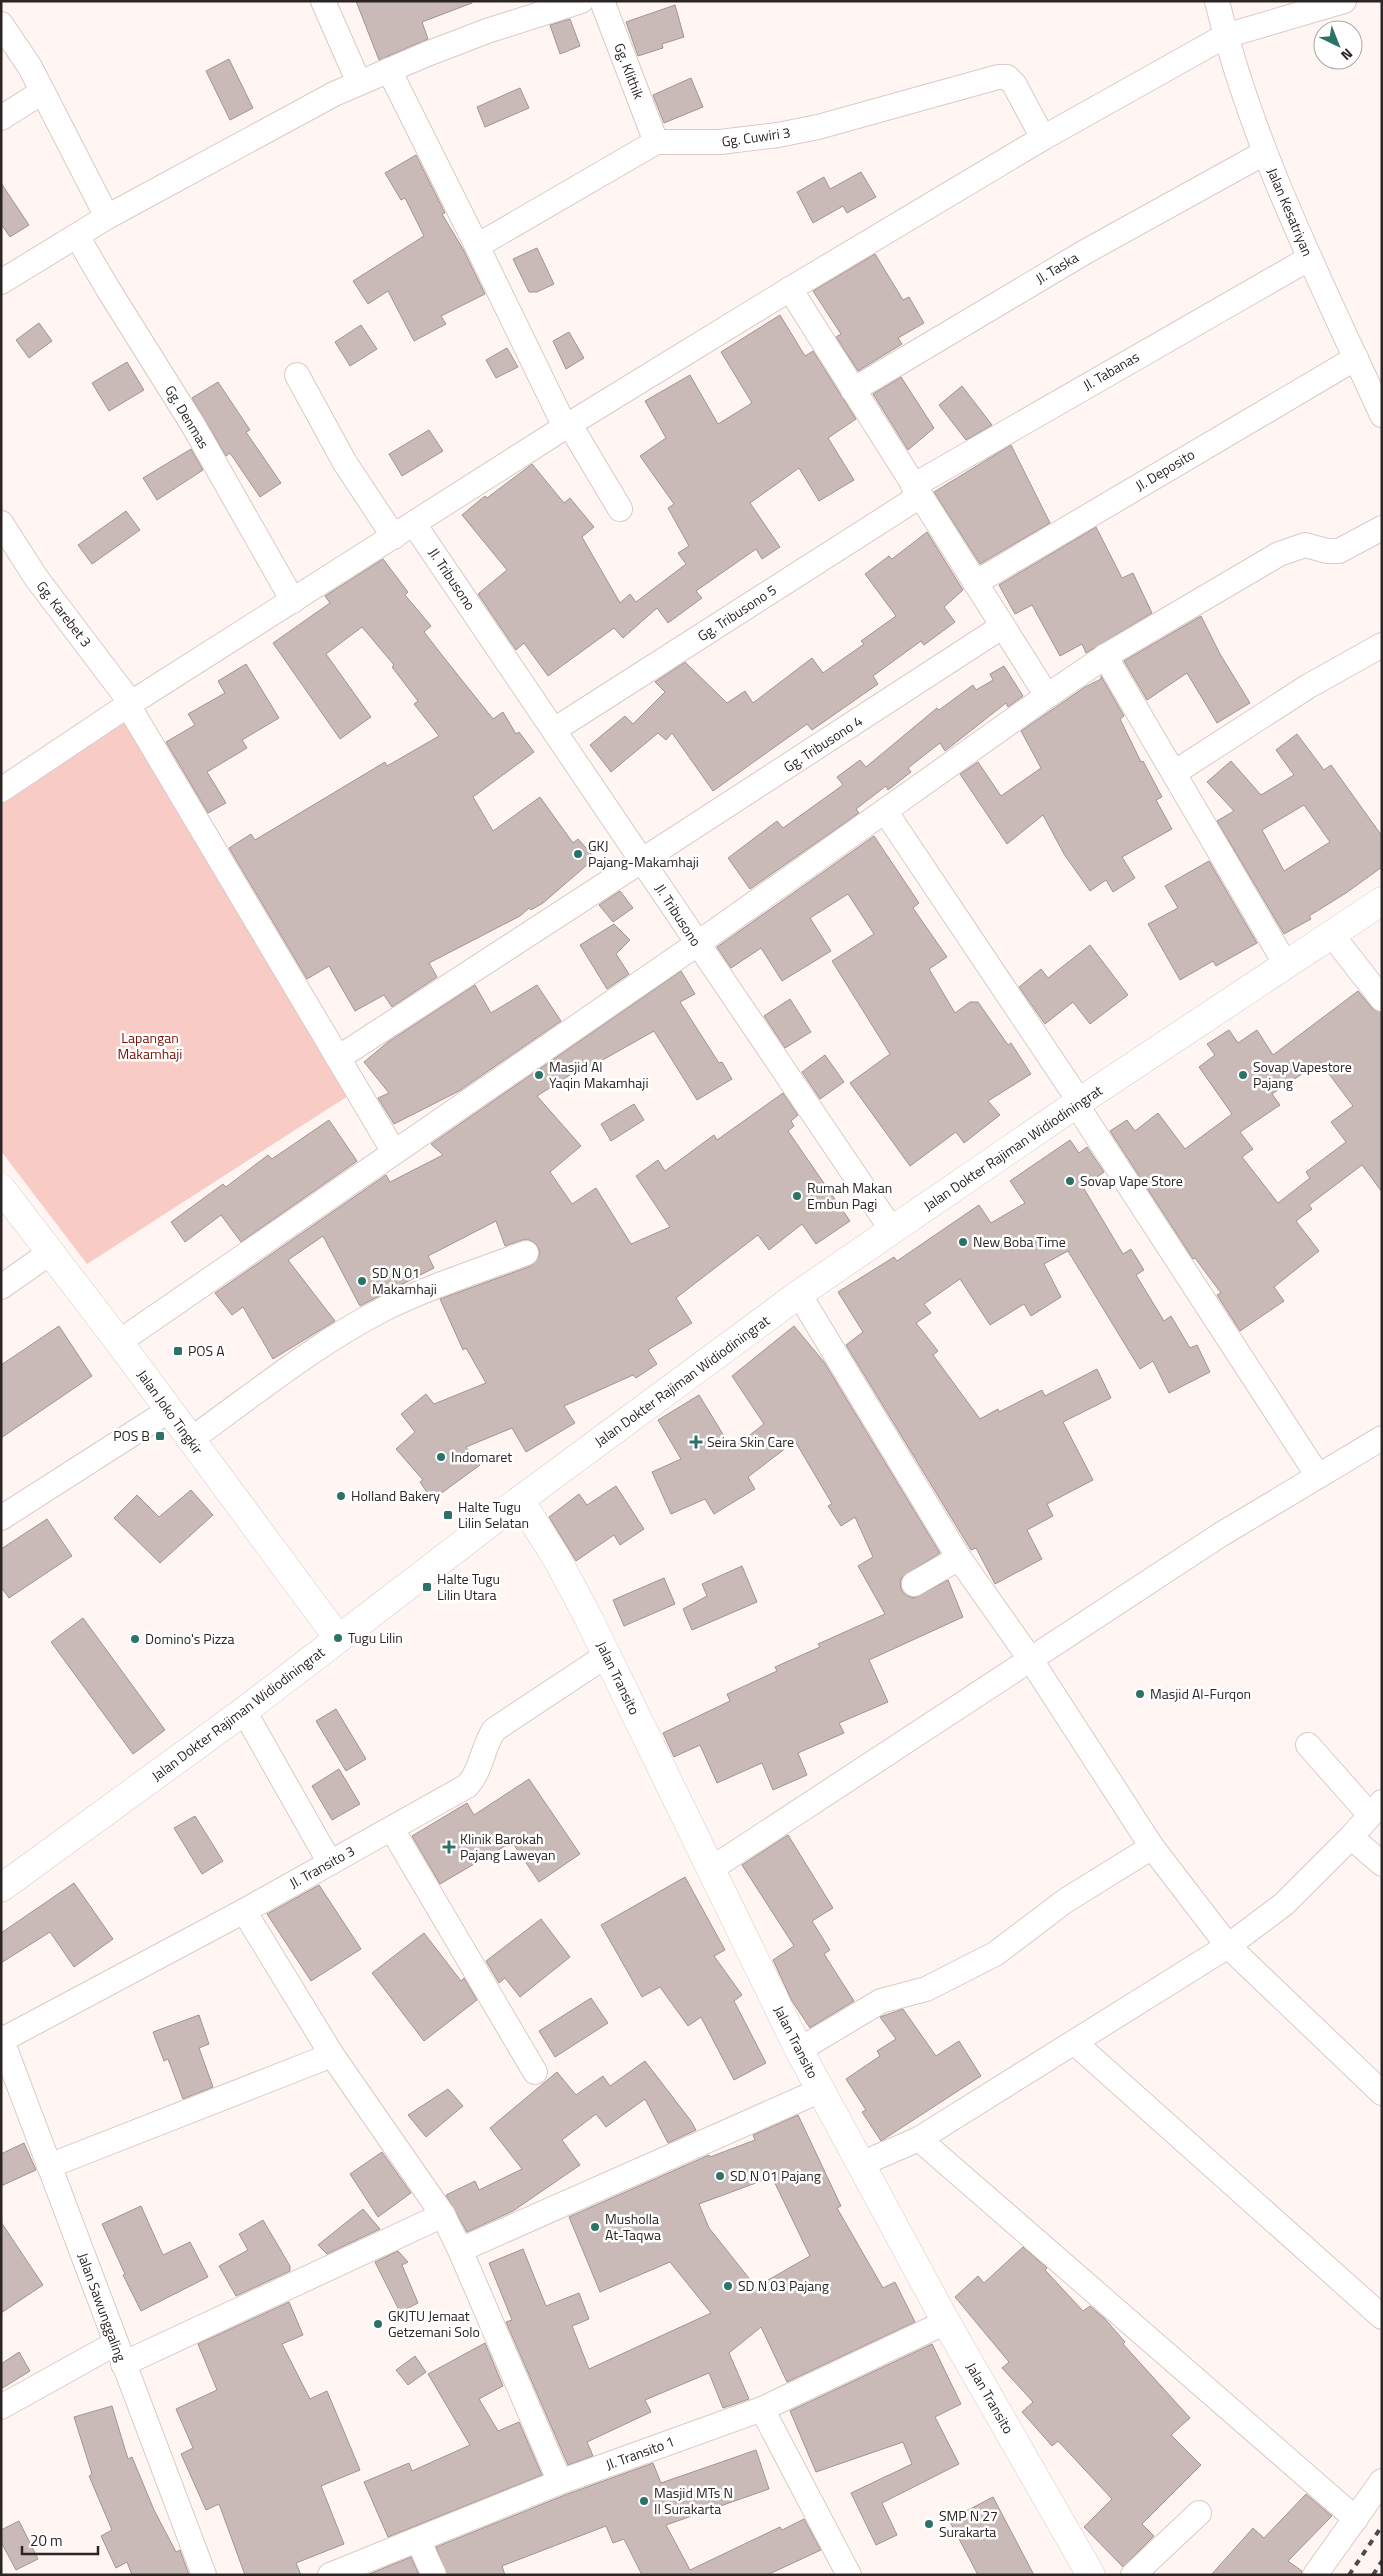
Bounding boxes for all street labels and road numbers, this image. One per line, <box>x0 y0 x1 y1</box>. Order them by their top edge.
street label: Gg. Klithik <box>609 40 650 102</box>
street label: Gg. Cuwiri 3 <box>720 121 792 152</box>
street label: Jalan Kesatriyan <box>1262 164 1319 259</box>
street label: Jl. Taska <box>1031 247 1082 289</box>
street label: Jl. Tabanas <box>1079 346 1143 395</box>
street label: Gg. Denmas <box>160 381 215 452</box>
street label: Jl. Deposito <box>1131 444 1198 496</box>
street label: Jl. Tribusono <box>424 543 481 614</box>
street label: Gg. Karebet 3 <box>32 576 97 651</box>
street label: Gg. Tribusono 5 <box>693 579 780 646</box>
street label: Gg. Tribusono 4 <box>779 710 866 777</box>
street label: Jl. Tribusono <box>650 879 707 950</box>
street label: Jalan Dokter Rajiman Widiodiningrat <box>919 1080 1106 1216</box>
street label: Jalan Dokter Rajiman Widiodiningrat <box>590 1310 774 1451</box>
street label: Jalan Joko Tingkir <box>133 1365 208 1458</box>
street label: Jalan Transito <box>592 1638 645 1718</box>
street label: Jalan Dokter Rajiman Widiodiningrat <box>147 1641 329 1786</box>
street label: Jl. Transito 3 <box>285 1840 358 1893</box>
street label: Jalan Transito <box>769 2002 824 2082</box>
street label: Jalan Sawunggaling <box>73 2249 132 2364</box>
street label: Jalan Transito <box>962 2358 1019 2437</box>
street label: Jl. Transito 1 <box>603 2430 677 2475</box>

